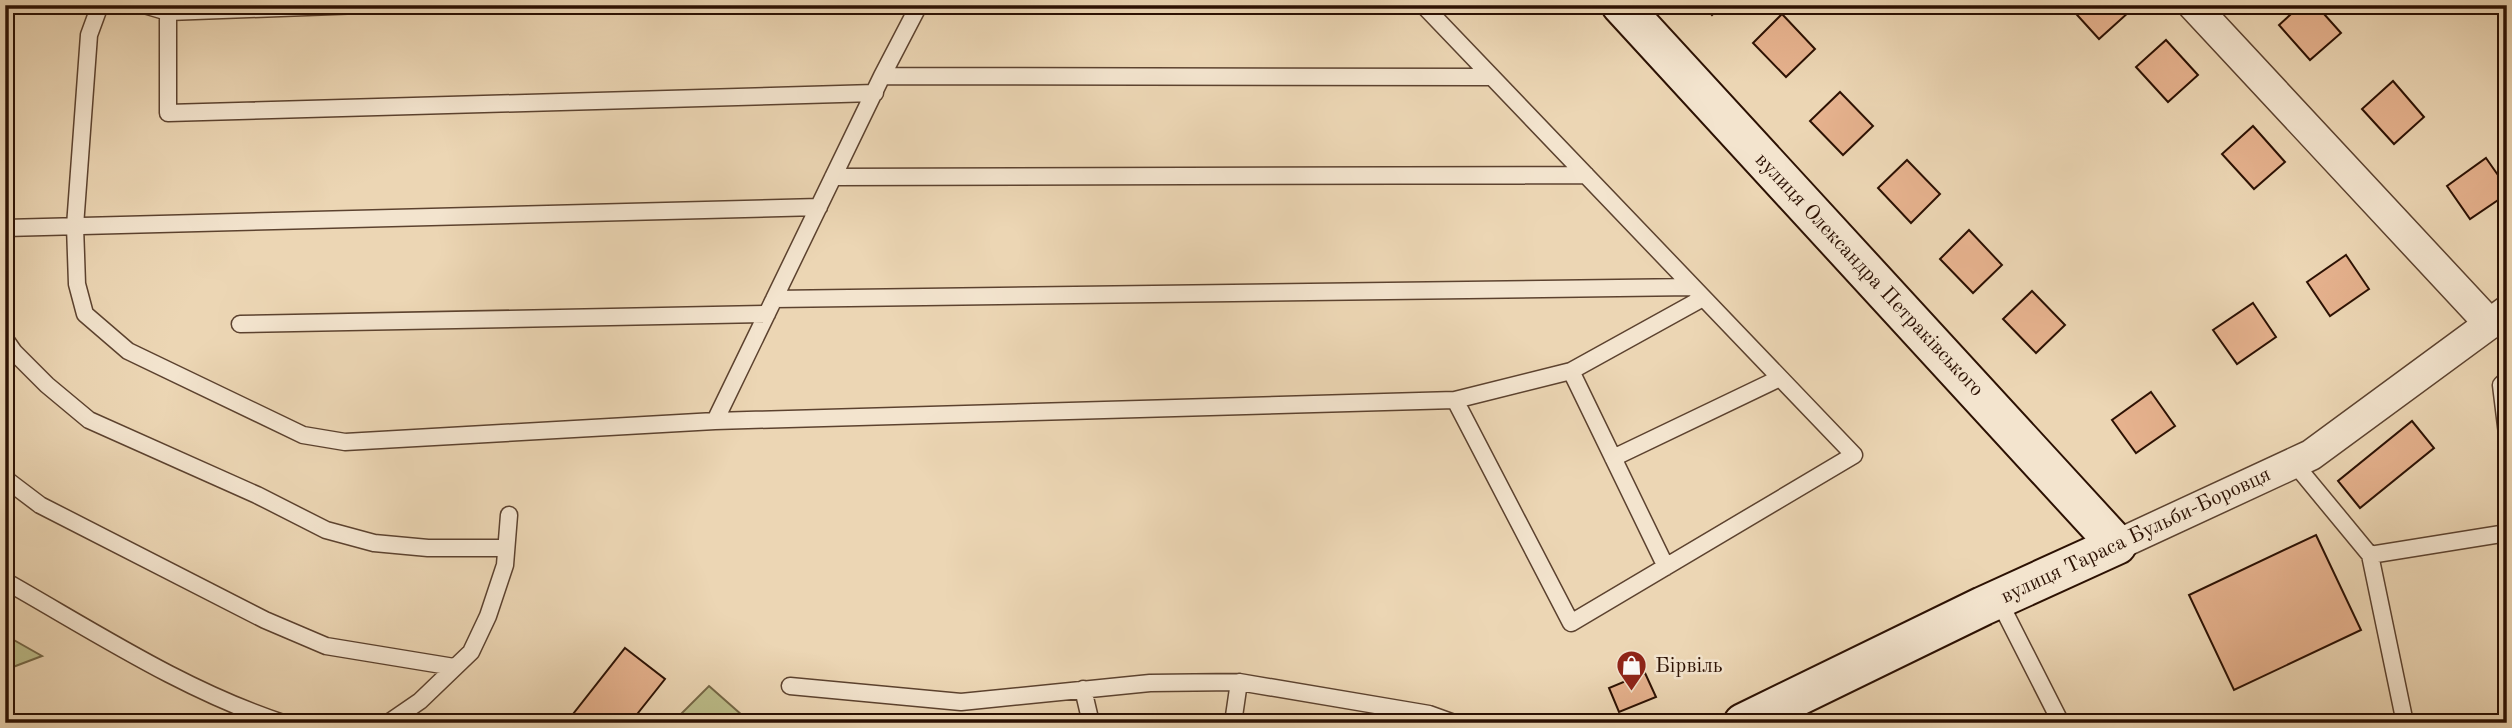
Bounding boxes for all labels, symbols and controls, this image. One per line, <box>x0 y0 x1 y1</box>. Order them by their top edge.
street label: вулиця Олександра Петраківського <box>1751 149 1987 401</box>
street label: вулиця Тараса Бульби-Боровця <box>1998 464 2274 608</box>
shop icon: Бірвіль <box>1615 649 1649 693</box>
place label: Бірвіль <box>1655 656 1723 677</box>

